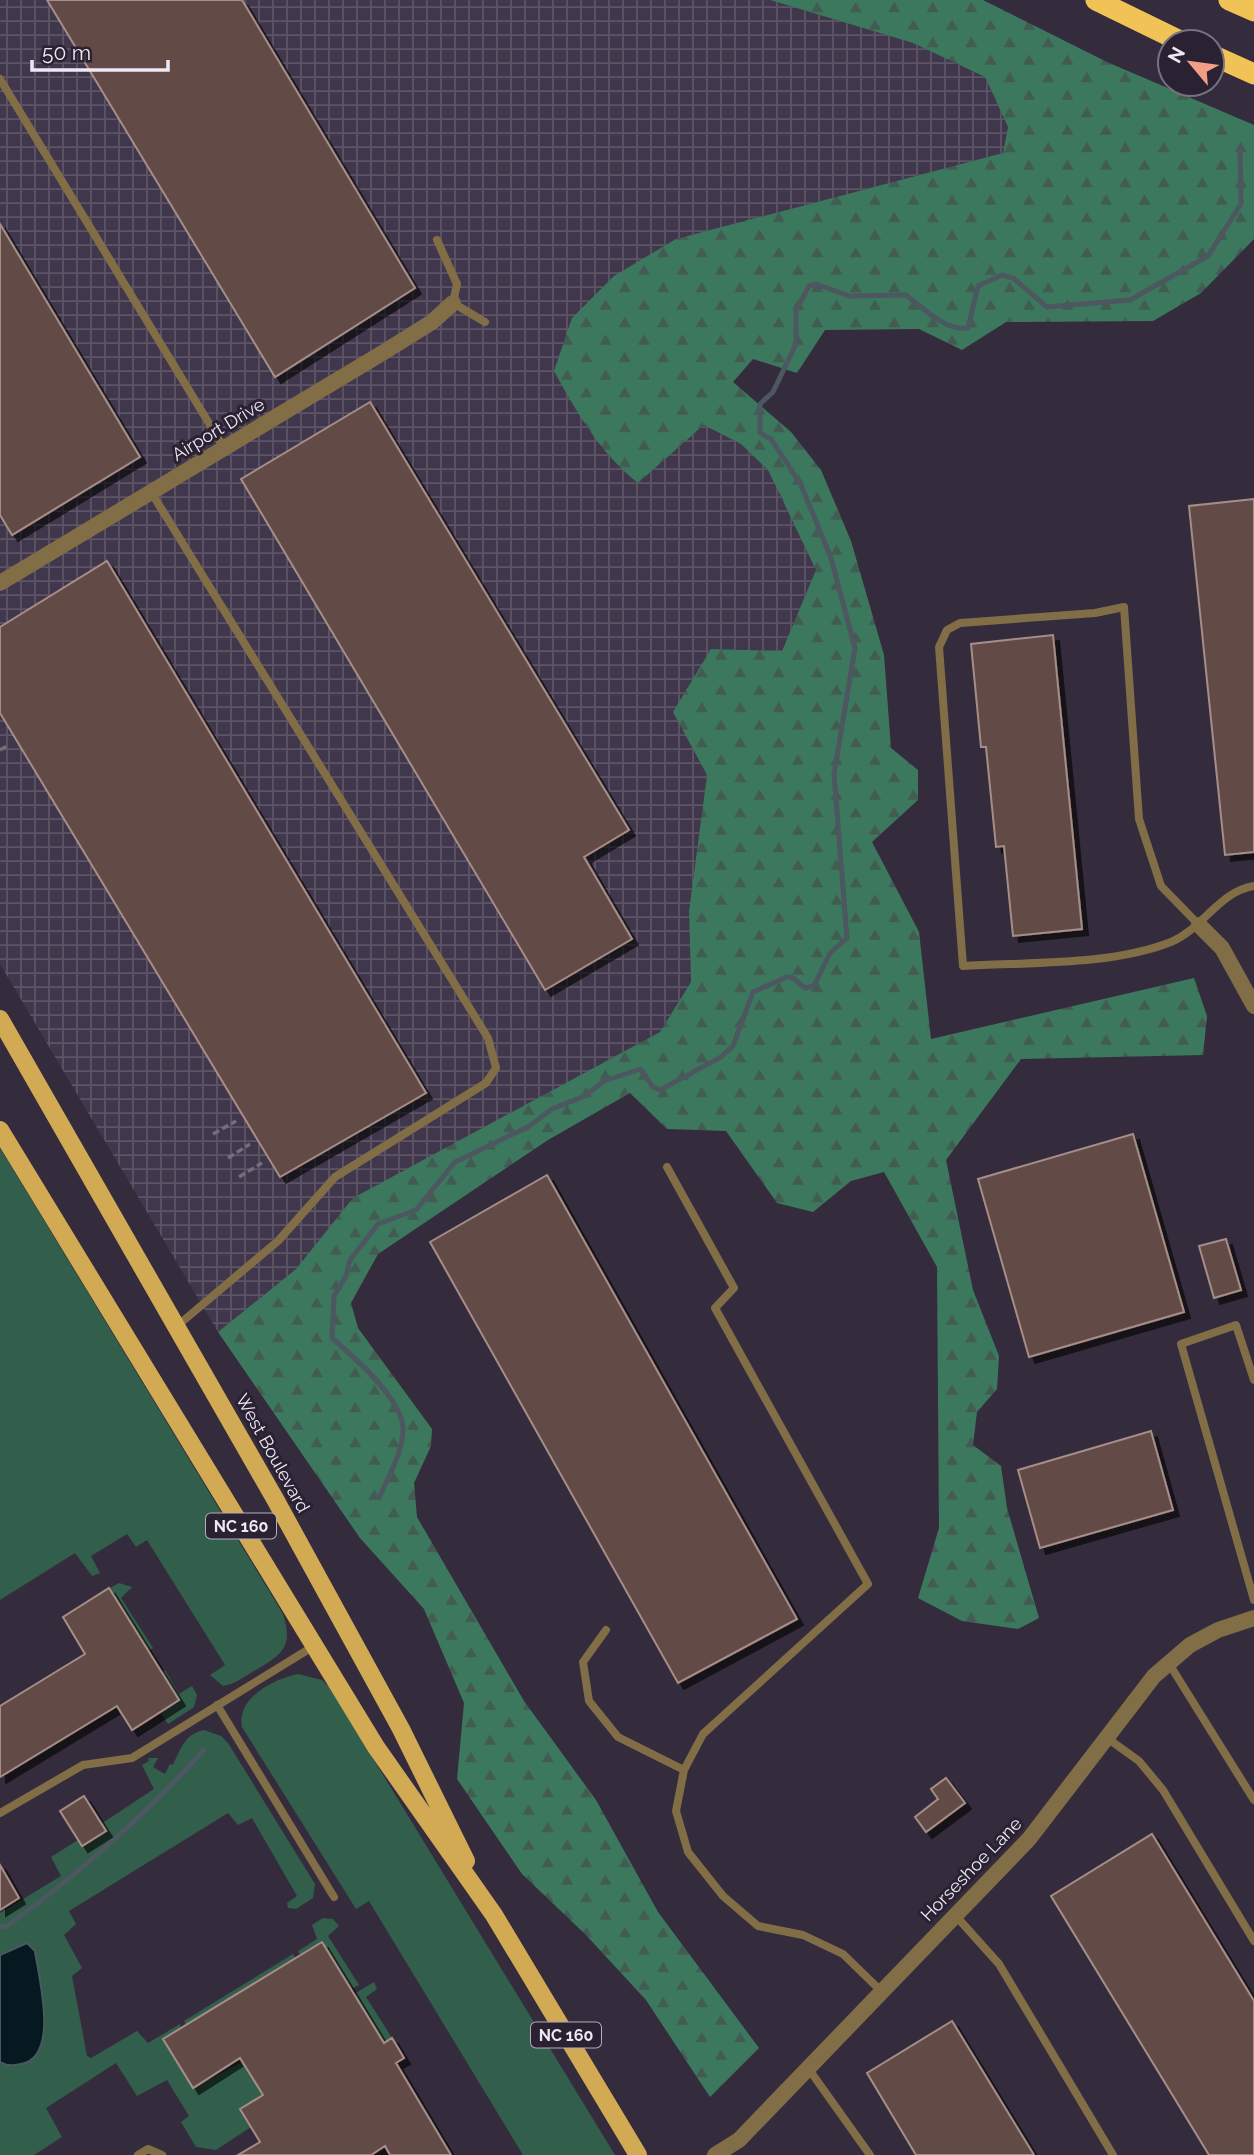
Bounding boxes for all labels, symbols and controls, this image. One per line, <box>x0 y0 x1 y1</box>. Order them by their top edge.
scale bar <box>32 28 168 72</box>
north arrow <box>1156 28 1226 98</box>
text: 50 m <box>42 40 91 65</box>
text: N <box>1163 43 1189 66</box>
street label: Airport Drive <box>168 393 268 465</box>
street label: West Boulevard <box>232 1390 314 1516</box>
road number: NC 160 <box>206 1514 276 1538</box>
street label: Horseshoe Lane <box>916 1813 1026 1925</box>
road number: NC 160 <box>531 2022 601 2048</box>

